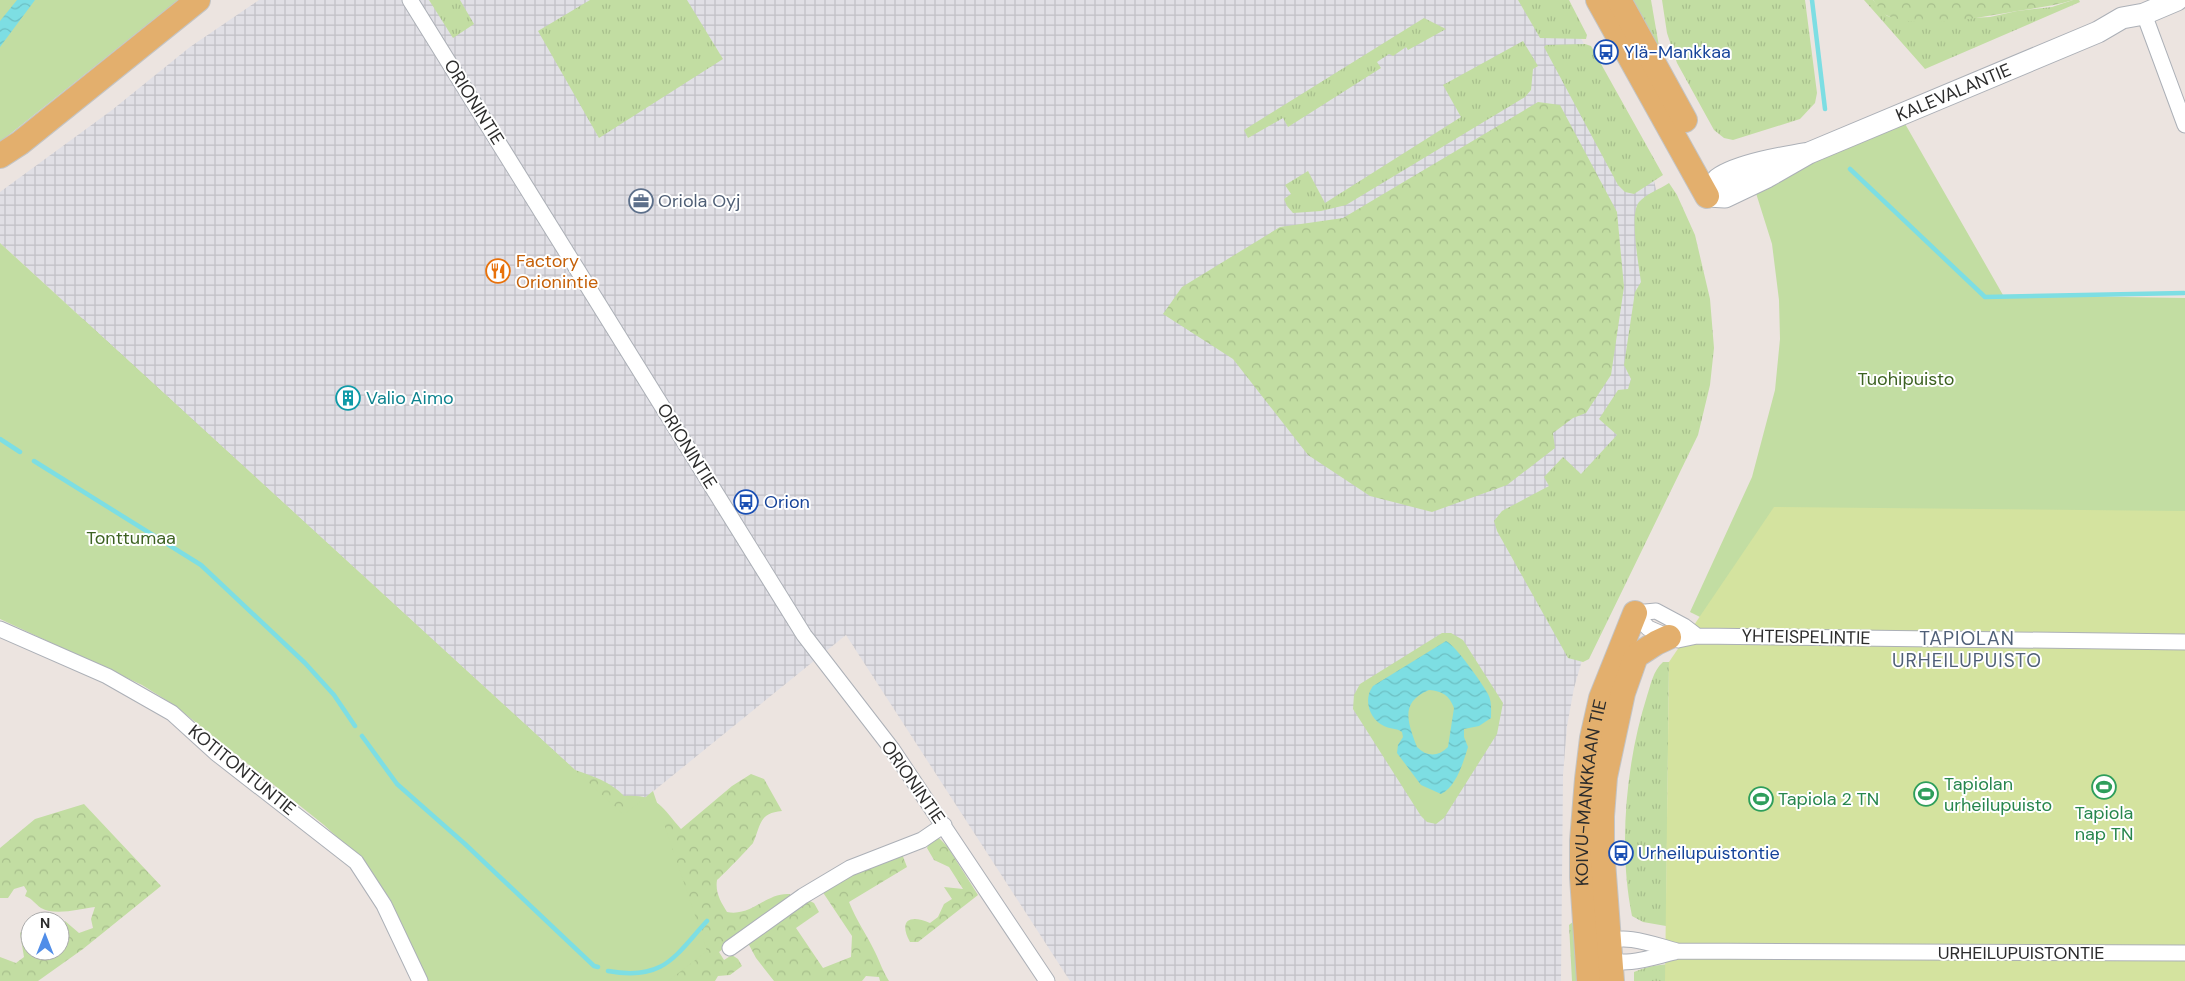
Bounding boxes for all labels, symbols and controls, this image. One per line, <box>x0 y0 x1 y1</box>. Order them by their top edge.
bus stop icon: Ylä-Mankkaa <box>1593 39 1619 65</box>
place label: Ylä-Mankkaa <box>1624 40 1731 64</box>
street label: ORIONINTIE <box>438 55 510 149</box>
street label: KALEVALANTIE <box>1892 58 2015 127</box>
office icon: Oriola Oyj <box>628 188 654 214</box>
place label: Oriola Oyj <box>658 189 741 213</box>
place label: Factory Orionintie <box>516 249 598 294</box>
restaurant icon: Factory Orionintie <box>485 258 511 284</box>
park label: Tuohipuisto <box>1858 367 1954 391</box>
building icon: Valio Aimo <box>335 385 361 411</box>
place label: Valio Aimo <box>366 386 454 410</box>
street label: ORIONINTIE <box>651 399 723 493</box>
bus stop icon: Orion <box>733 489 759 515</box>
place label: Orion <box>764 490 810 514</box>
park label: Tonttumaa <box>86 526 176 550</box>
street label: YHTEISPELINTIE <box>1741 624 1871 650</box>
district label: TAPIOLAN URHEILUPUISTO <box>1892 626 2042 673</box>
street label: KOIVU-MANKKAAN TIE <box>1570 697 1612 887</box>
street label: KOTITONTUNTIE <box>183 719 301 821</box>
street label: ORIONINTIE <box>876 736 950 828</box>
place label: Tapiolan urheilupuisto <box>1944 772 2052 817</box>
sports icon: Tapiola nap TN <box>2091 774 2117 800</box>
sports icon: Tapiolan urheilupuisto <box>1913 781 1939 807</box>
sports icon: Tapiola 2 TN <box>1748 786 1774 812</box>
place label: Tapiola 2 TN <box>1778 787 1879 811</box>
place label: Tapiola nap TN <box>2075 801 2133 846</box>
bus stop icon: Urheilupuistontie <box>1608 840 1634 866</box>
place label: Urheilupuistontie <box>1638 841 1780 865</box>
north arrow <box>20 911 70 961</box>
text: N <box>40 914 50 932</box>
street label: URHEILUPUISTONTIE <box>1938 941 2104 965</box>

